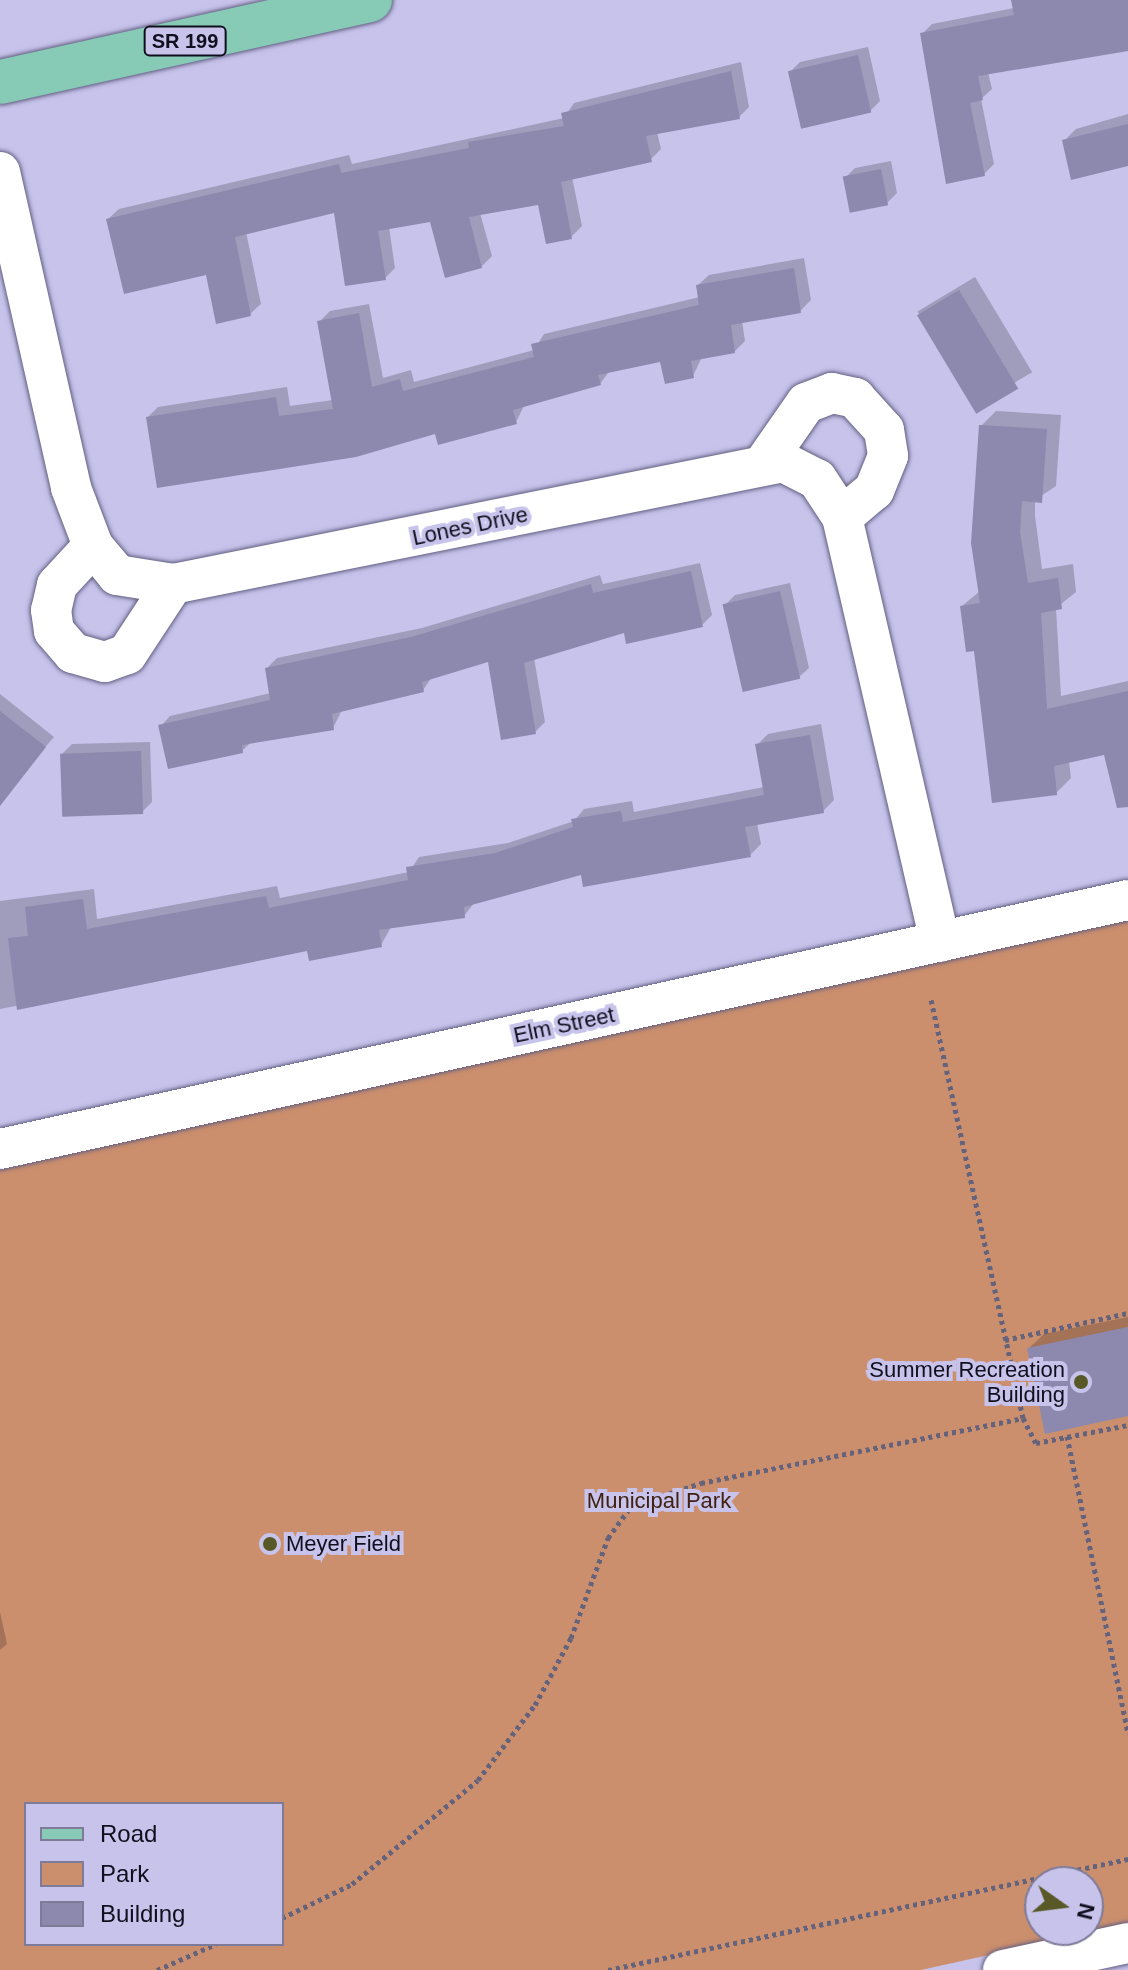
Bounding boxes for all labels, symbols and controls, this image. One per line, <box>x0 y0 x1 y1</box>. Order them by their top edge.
road number: SR 199 <box>143 25 227 57</box>
street label: Lones Drive <box>410 501 530 551</box>
street label: Elm Street <box>511 1001 617 1049</box>
place label: Summer Recreation Building <box>869 1356 1065 1408</box>
marker: Summer Recreation Building <box>1072 1373 1090 1391</box>
park label: Municipal Park <box>587 1488 731 1514</box>
place label: Meyer Field <box>286 1531 401 1557</box>
marker: Meyer Field <box>261 1535 279 1553</box>
legend <box>24 1802 284 1946</box>
text: Road <box>100 1820 157 1847</box>
text: Park <box>100 1860 149 1887</box>
north arrow <box>1024 1866 1104 1946</box>
text: Building <box>100 1900 185 1927</box>
text: N <box>1072 1901 1100 1922</box>

